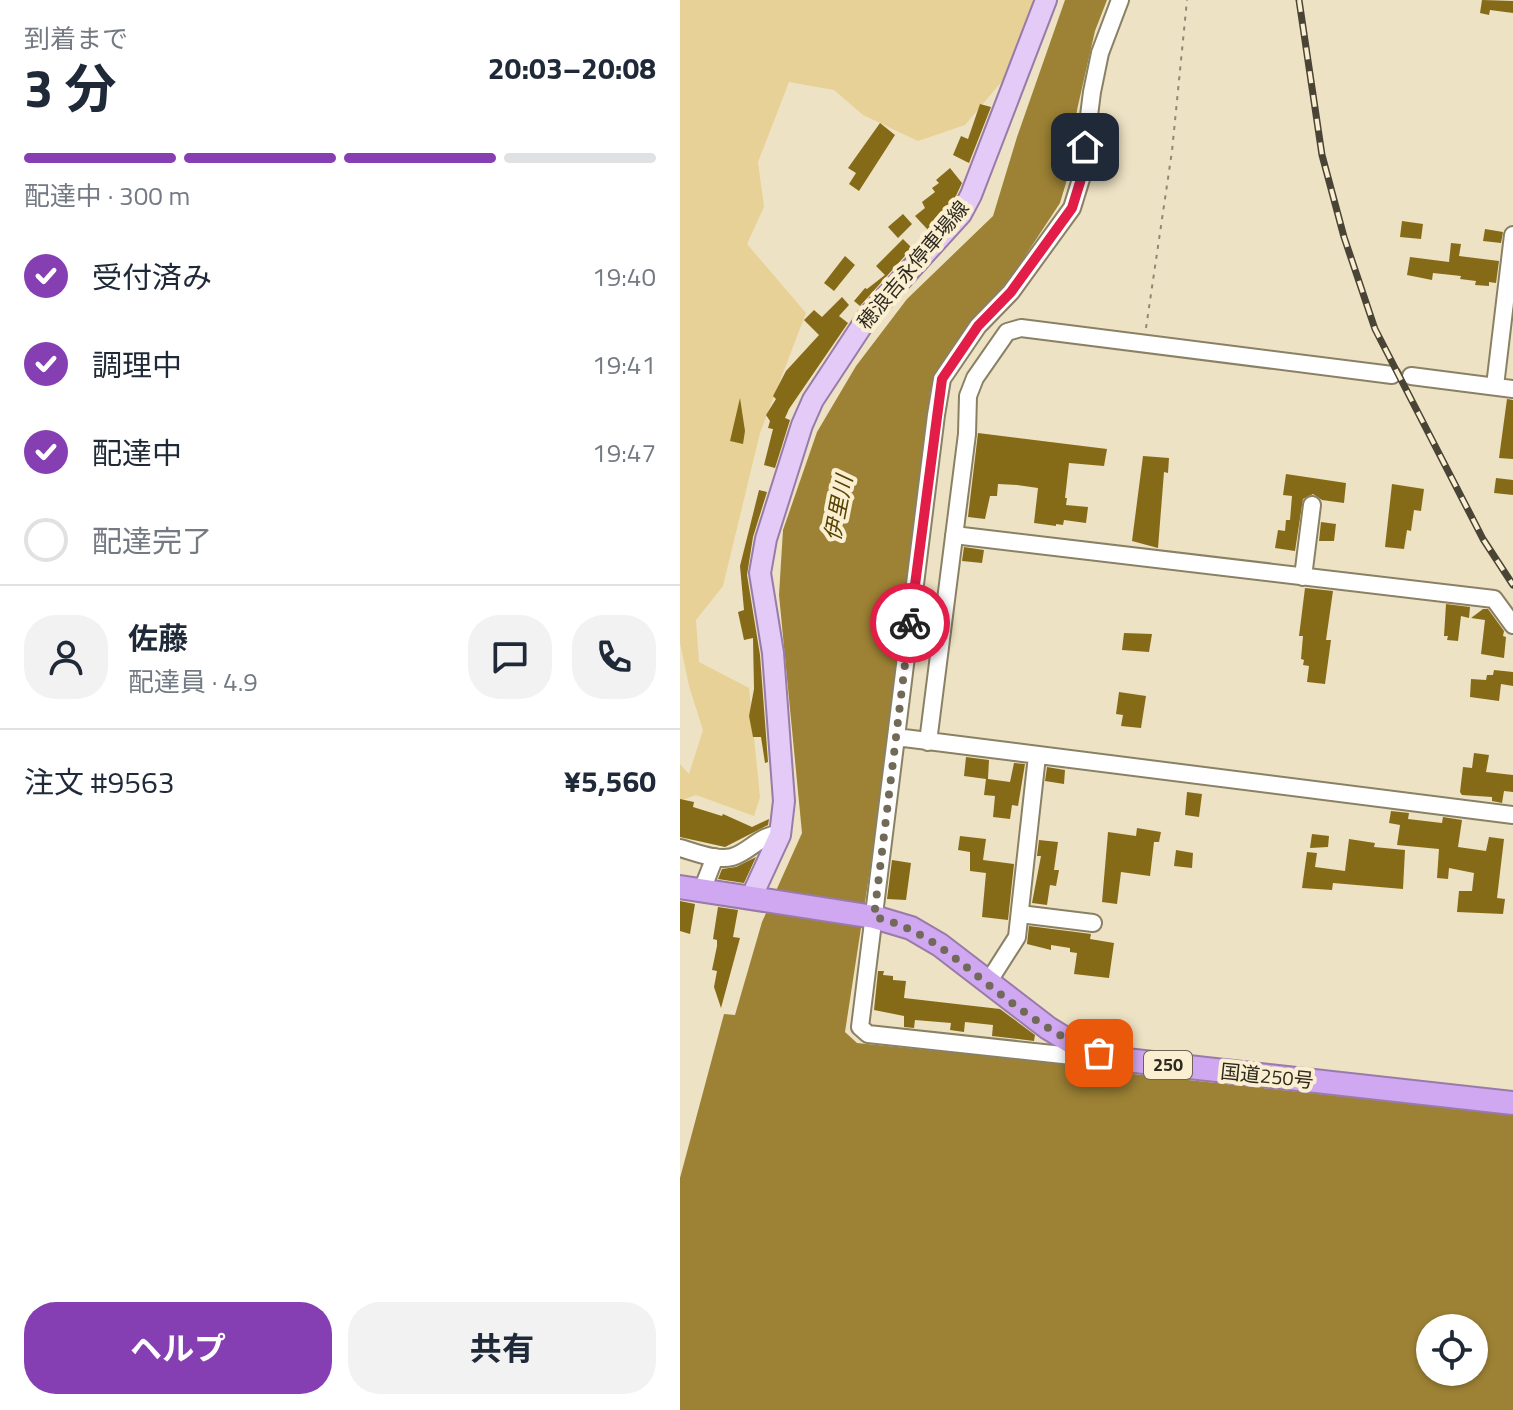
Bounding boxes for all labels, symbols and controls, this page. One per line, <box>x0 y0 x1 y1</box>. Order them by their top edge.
text: 到着まで <box>24 19 128 58</box>
text: 20:03–20:08 <box>488 45 656 91</box>
text: 3 分 <box>24 48 117 127</box>
pin <box>1051 113 1119 181</box>
icon: home <box>1063 125 1107 169</box>
text: 配達中 · 300 m <box>24 176 190 215</box>
street label: 穂浪吉永停車場線 <box>849 193 976 336</box>
icon: check <box>24 254 68 298</box>
text: 受付済み <box>92 254 212 300</box>
text: 19:40 <box>592 257 656 296</box>
icon: check <box>24 342 68 386</box>
text: 調理中 <box>92 342 182 388</box>
text: 19:41 <box>592 345 656 384</box>
icon: check <box>24 430 68 474</box>
text: 配達中 <box>92 430 182 476</box>
text: 19:47 <box>592 433 656 472</box>
water label: 伊里川 <box>815 470 861 544</box>
text: 配達完了 <box>92 518 212 564</box>
courier <box>870 583 950 663</box>
icon: bike <box>888 601 932 645</box>
button: person <box>24 615 108 699</box>
text: 佐藤 <box>128 615 188 661</box>
button: chat <box>468 615 552 699</box>
button: phone <box>572 615 656 699</box>
text: 配達員 · 4.9 <box>128 662 258 701</box>
text: ¥5,560 <box>564 758 656 804</box>
text: 注文 #9563 <box>24 759 175 805</box>
pin <box>1065 1019 1133 1087</box>
icon: bag <box>1077 1031 1121 1075</box>
road number: 250 <box>1144 1051 1192 1079</box>
street label: 国道250号 <box>1219 1055 1315 1096</box>
button: ヘルプ <box>24 1302 332 1394</box>
button: 共有 <box>348 1302 656 1394</box>
map controls <box>1416 1314 1488 1386</box>
button: locate <box>1416 1314 1488 1386</box>

